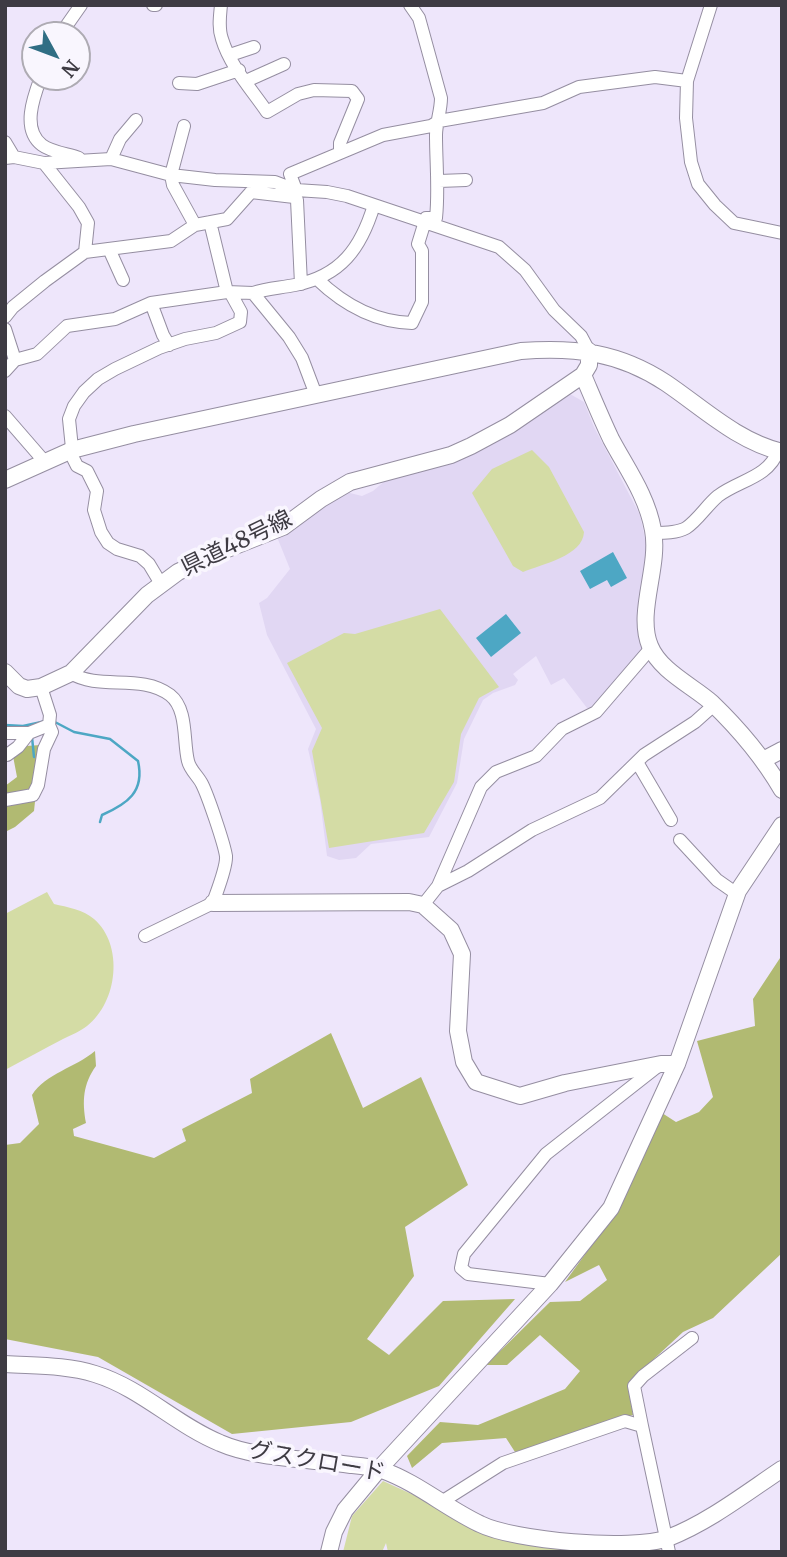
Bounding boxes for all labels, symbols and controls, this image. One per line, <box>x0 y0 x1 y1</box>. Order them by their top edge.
north arrow <box>21 21 91 91</box>
text: N <box>56 55 84 82</box>
street label: 県道48号線 <box>177 505 297 583</box>
street label: グスクロード <box>247 1436 387 1488</box>

